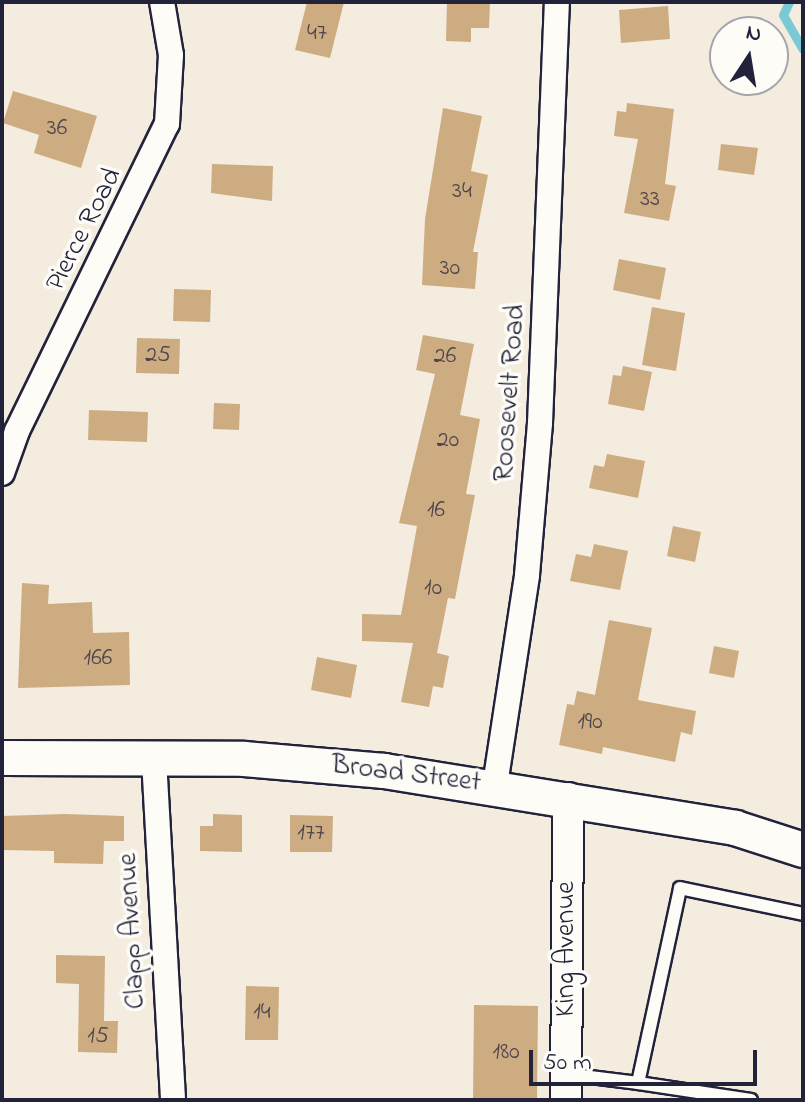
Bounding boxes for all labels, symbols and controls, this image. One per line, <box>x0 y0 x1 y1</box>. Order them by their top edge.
north arrow <box>709 16 789 96</box>
text: N <box>743 17 764 52</box>
house number: 47 <box>307 20 327 48</box>
house number: 36 <box>47 115 67 143</box>
street label: Pierce Road <box>40 163 130 297</box>
house number: 34 <box>452 178 472 206</box>
house number: 33 <box>640 186 660 214</box>
house number: 30 <box>440 255 460 283</box>
street label: Roosevelt Road <box>488 303 534 483</box>
house number: 25 <box>145 342 171 370</box>
house number: 26 <box>434 343 456 371</box>
house number: 20 <box>437 427 459 455</box>
house number: 16 <box>427 497 445 525</box>
house number: 10 <box>424 575 442 603</box>
house number: 166 <box>84 645 112 673</box>
house number: 190 <box>577 709 603 737</box>
street label: Broad Street <box>329 749 483 801</box>
house number: 177 <box>297 820 325 848</box>
street label: Clapp Avenue <box>112 852 154 1010</box>
street label: King Avenue <box>550 881 584 1017</box>
house number: 14 <box>253 999 271 1027</box>
house number: 15 <box>87 1023 109 1051</box>
scale bar <box>533 1034 761 1084</box>
house number: 180 <box>493 1039 519 1067</box>
text: 50 m <box>543 1046 592 1081</box>

